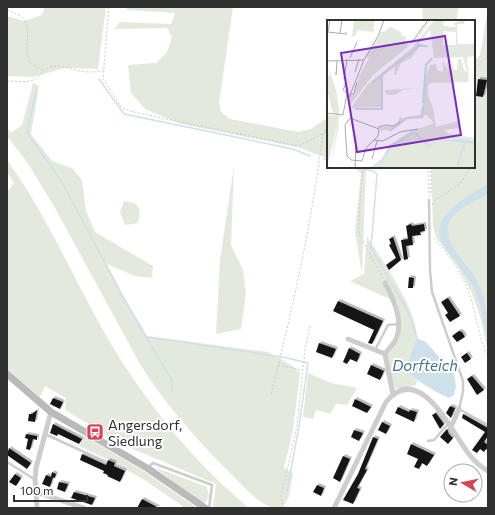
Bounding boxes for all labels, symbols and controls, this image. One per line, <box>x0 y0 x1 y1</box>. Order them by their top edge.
inset map <box>327 20 475 168</box>
water label: Dorfteich <box>392 356 458 374</box>
place label: Angersdorf, Siedlung <box>108 416 182 449</box>
bus stop icon: Angersdorf, Siedlung <box>85 422 105 442</box>
north arrow <box>443 463 483 503</box>
text: N <box>446 476 460 486</box>
scale bar <box>14 477 87 503</box>
text: 100 m <box>20 483 54 497</box>

